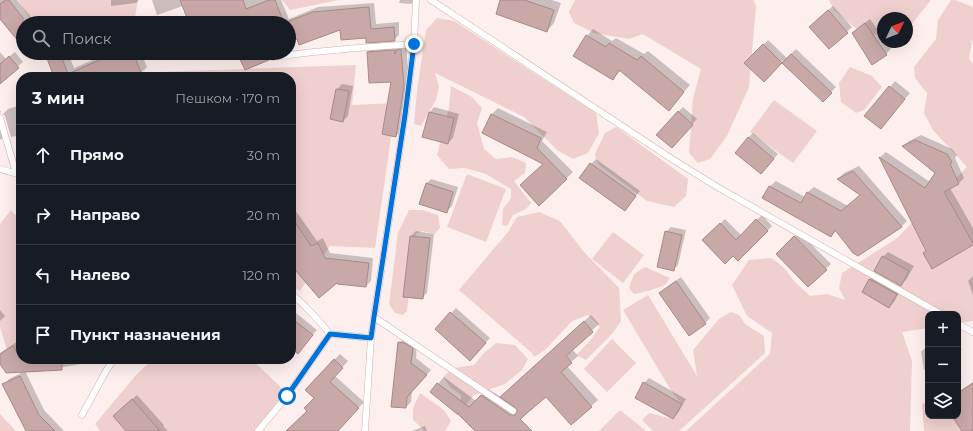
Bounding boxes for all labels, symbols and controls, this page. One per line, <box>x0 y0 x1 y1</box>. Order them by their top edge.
north arrow <box>877 12 913 48</box>
search box <box>16 16 296 60</box>
icon: search <box>30 27 52 49</box>
text: Поиск <box>62 29 111 48</box>
route end <box>405 35 423 53</box>
text: 3 мин <box>32 88 85 108</box>
text: Пешком · 170 m <box>175 90 280 106</box>
icon: ahead <box>32 144 54 166</box>
text: Прямо <box>70 145 124 164</box>
text: 30 m <box>247 147 280 163</box>
icon: right <box>32 204 54 226</box>
text: Направо <box>70 205 140 224</box>
text: 20 m <box>247 207 280 223</box>
icon: left <box>32 264 54 286</box>
text: Налево <box>70 265 130 284</box>
text: 120 m <box>242 267 280 283</box>
map controls <box>925 311 961 419</box>
button: + <box>925 311 961 347</box>
icon: arrive <box>32 324 54 346</box>
text: Пункт назначения <box>70 325 221 344</box>
button: − <box>925 347 961 383</box>
button: layers <box>925 383 961 419</box>
route start <box>278 387 296 405</box>

